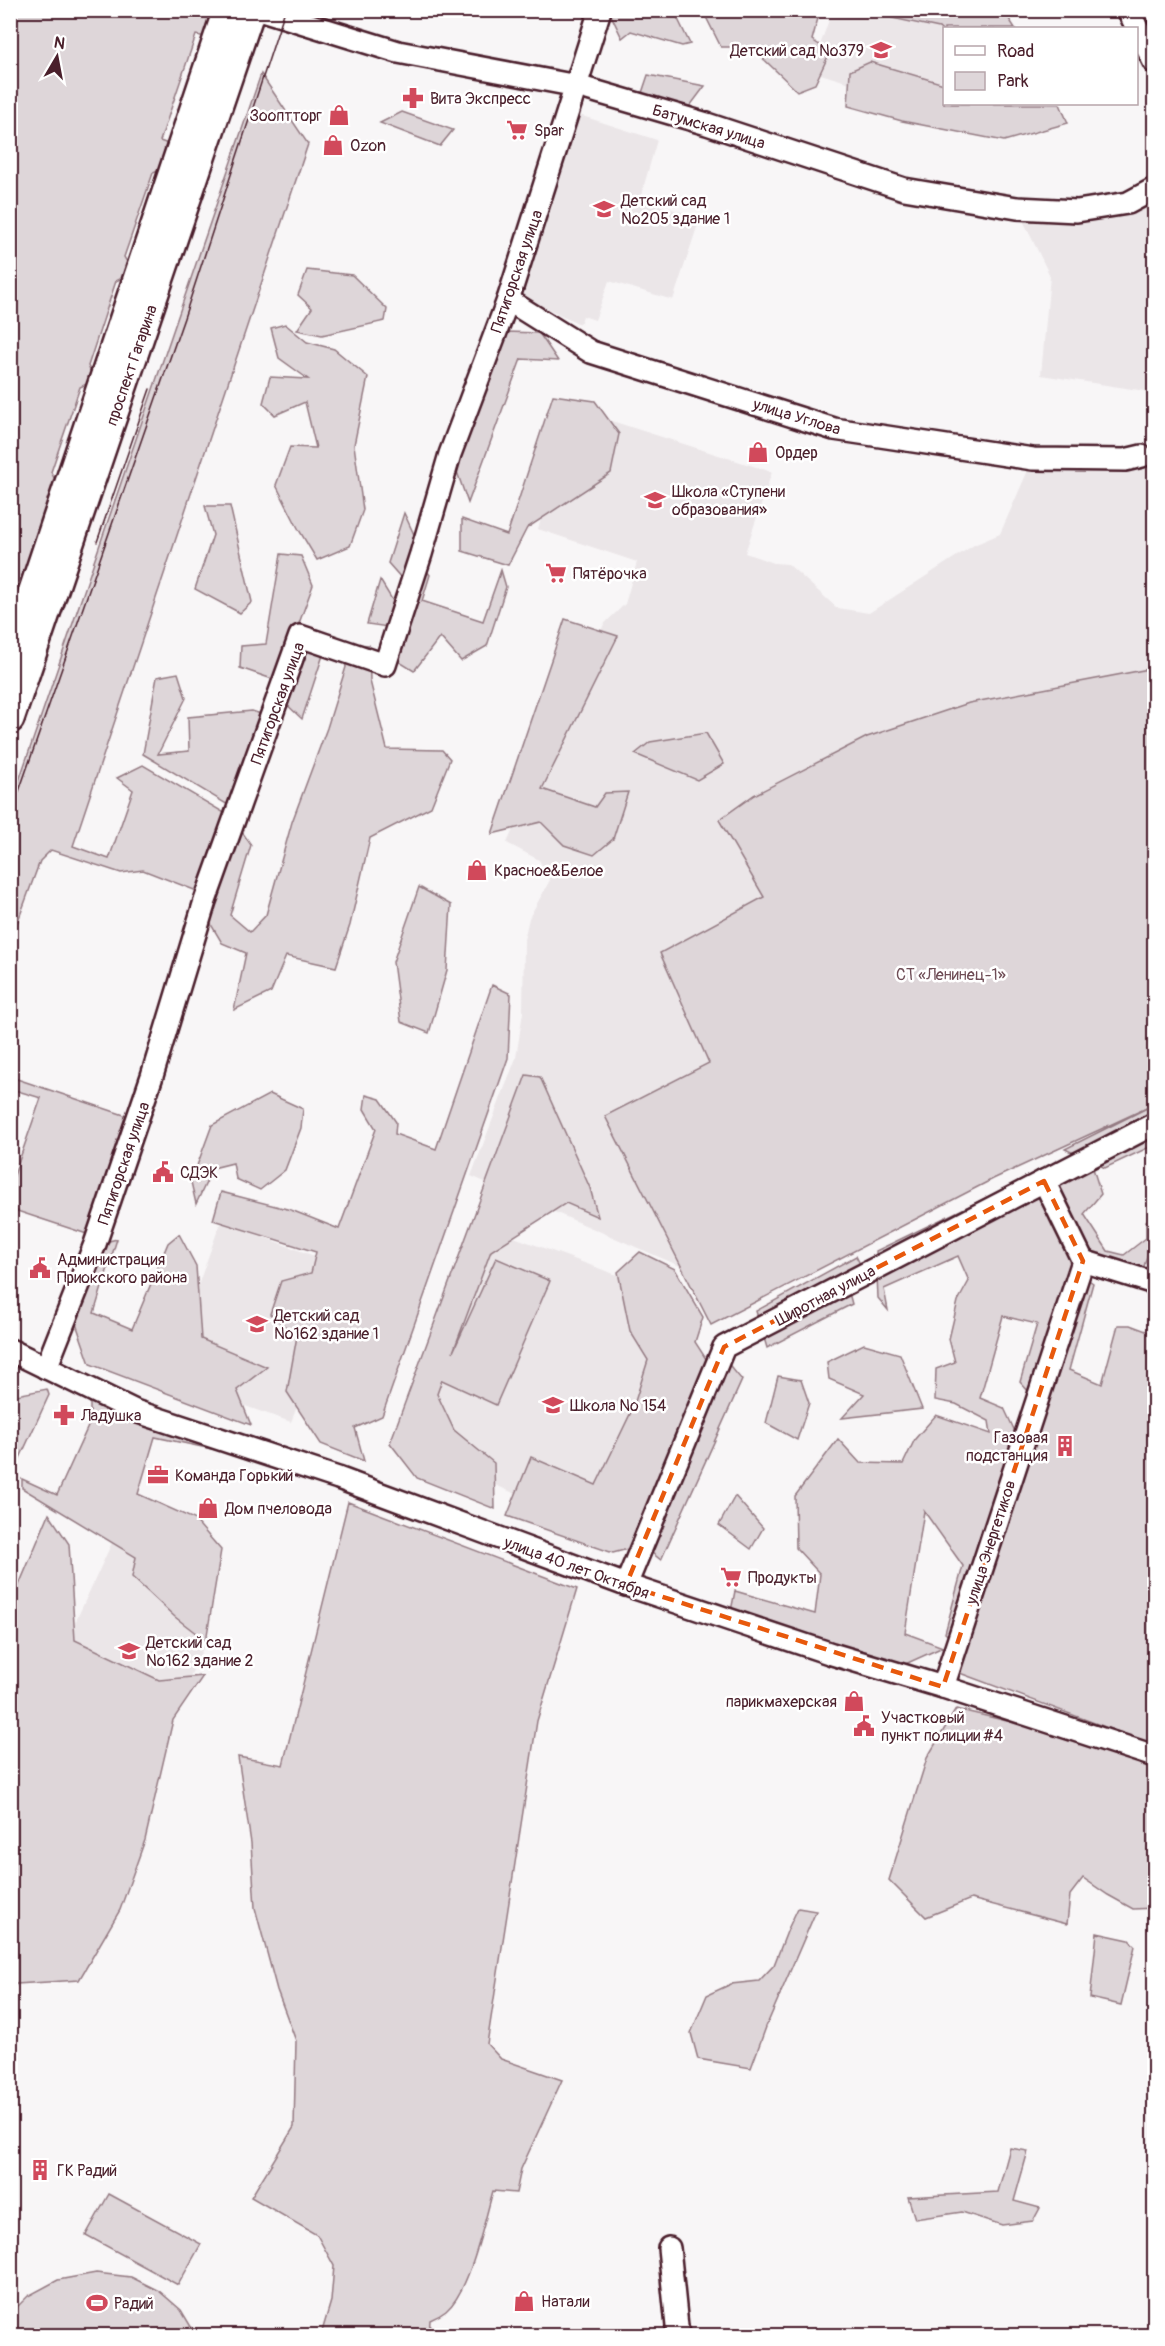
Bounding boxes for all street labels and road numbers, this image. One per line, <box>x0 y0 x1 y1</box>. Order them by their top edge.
street label: Батумская улица <box>650 100 768 154</box>
street label: Пятигорская улица <box>487 207 547 335</box>
street label: проспект Гагарина <box>102 302 162 428</box>
street label: улица Углова <box>749 394 843 440</box>
street label: Пятигорская улица <box>247 640 309 767</box>
street label: Пятигорская улица <box>94 1099 154 1227</box>
street label: Широтная улица <box>772 1261 879 1331</box>
street label: улица Энергетиков <box>961 1478 1020 1608</box>
street label: улица 40 лет Октября <box>500 1532 652 1604</box>

